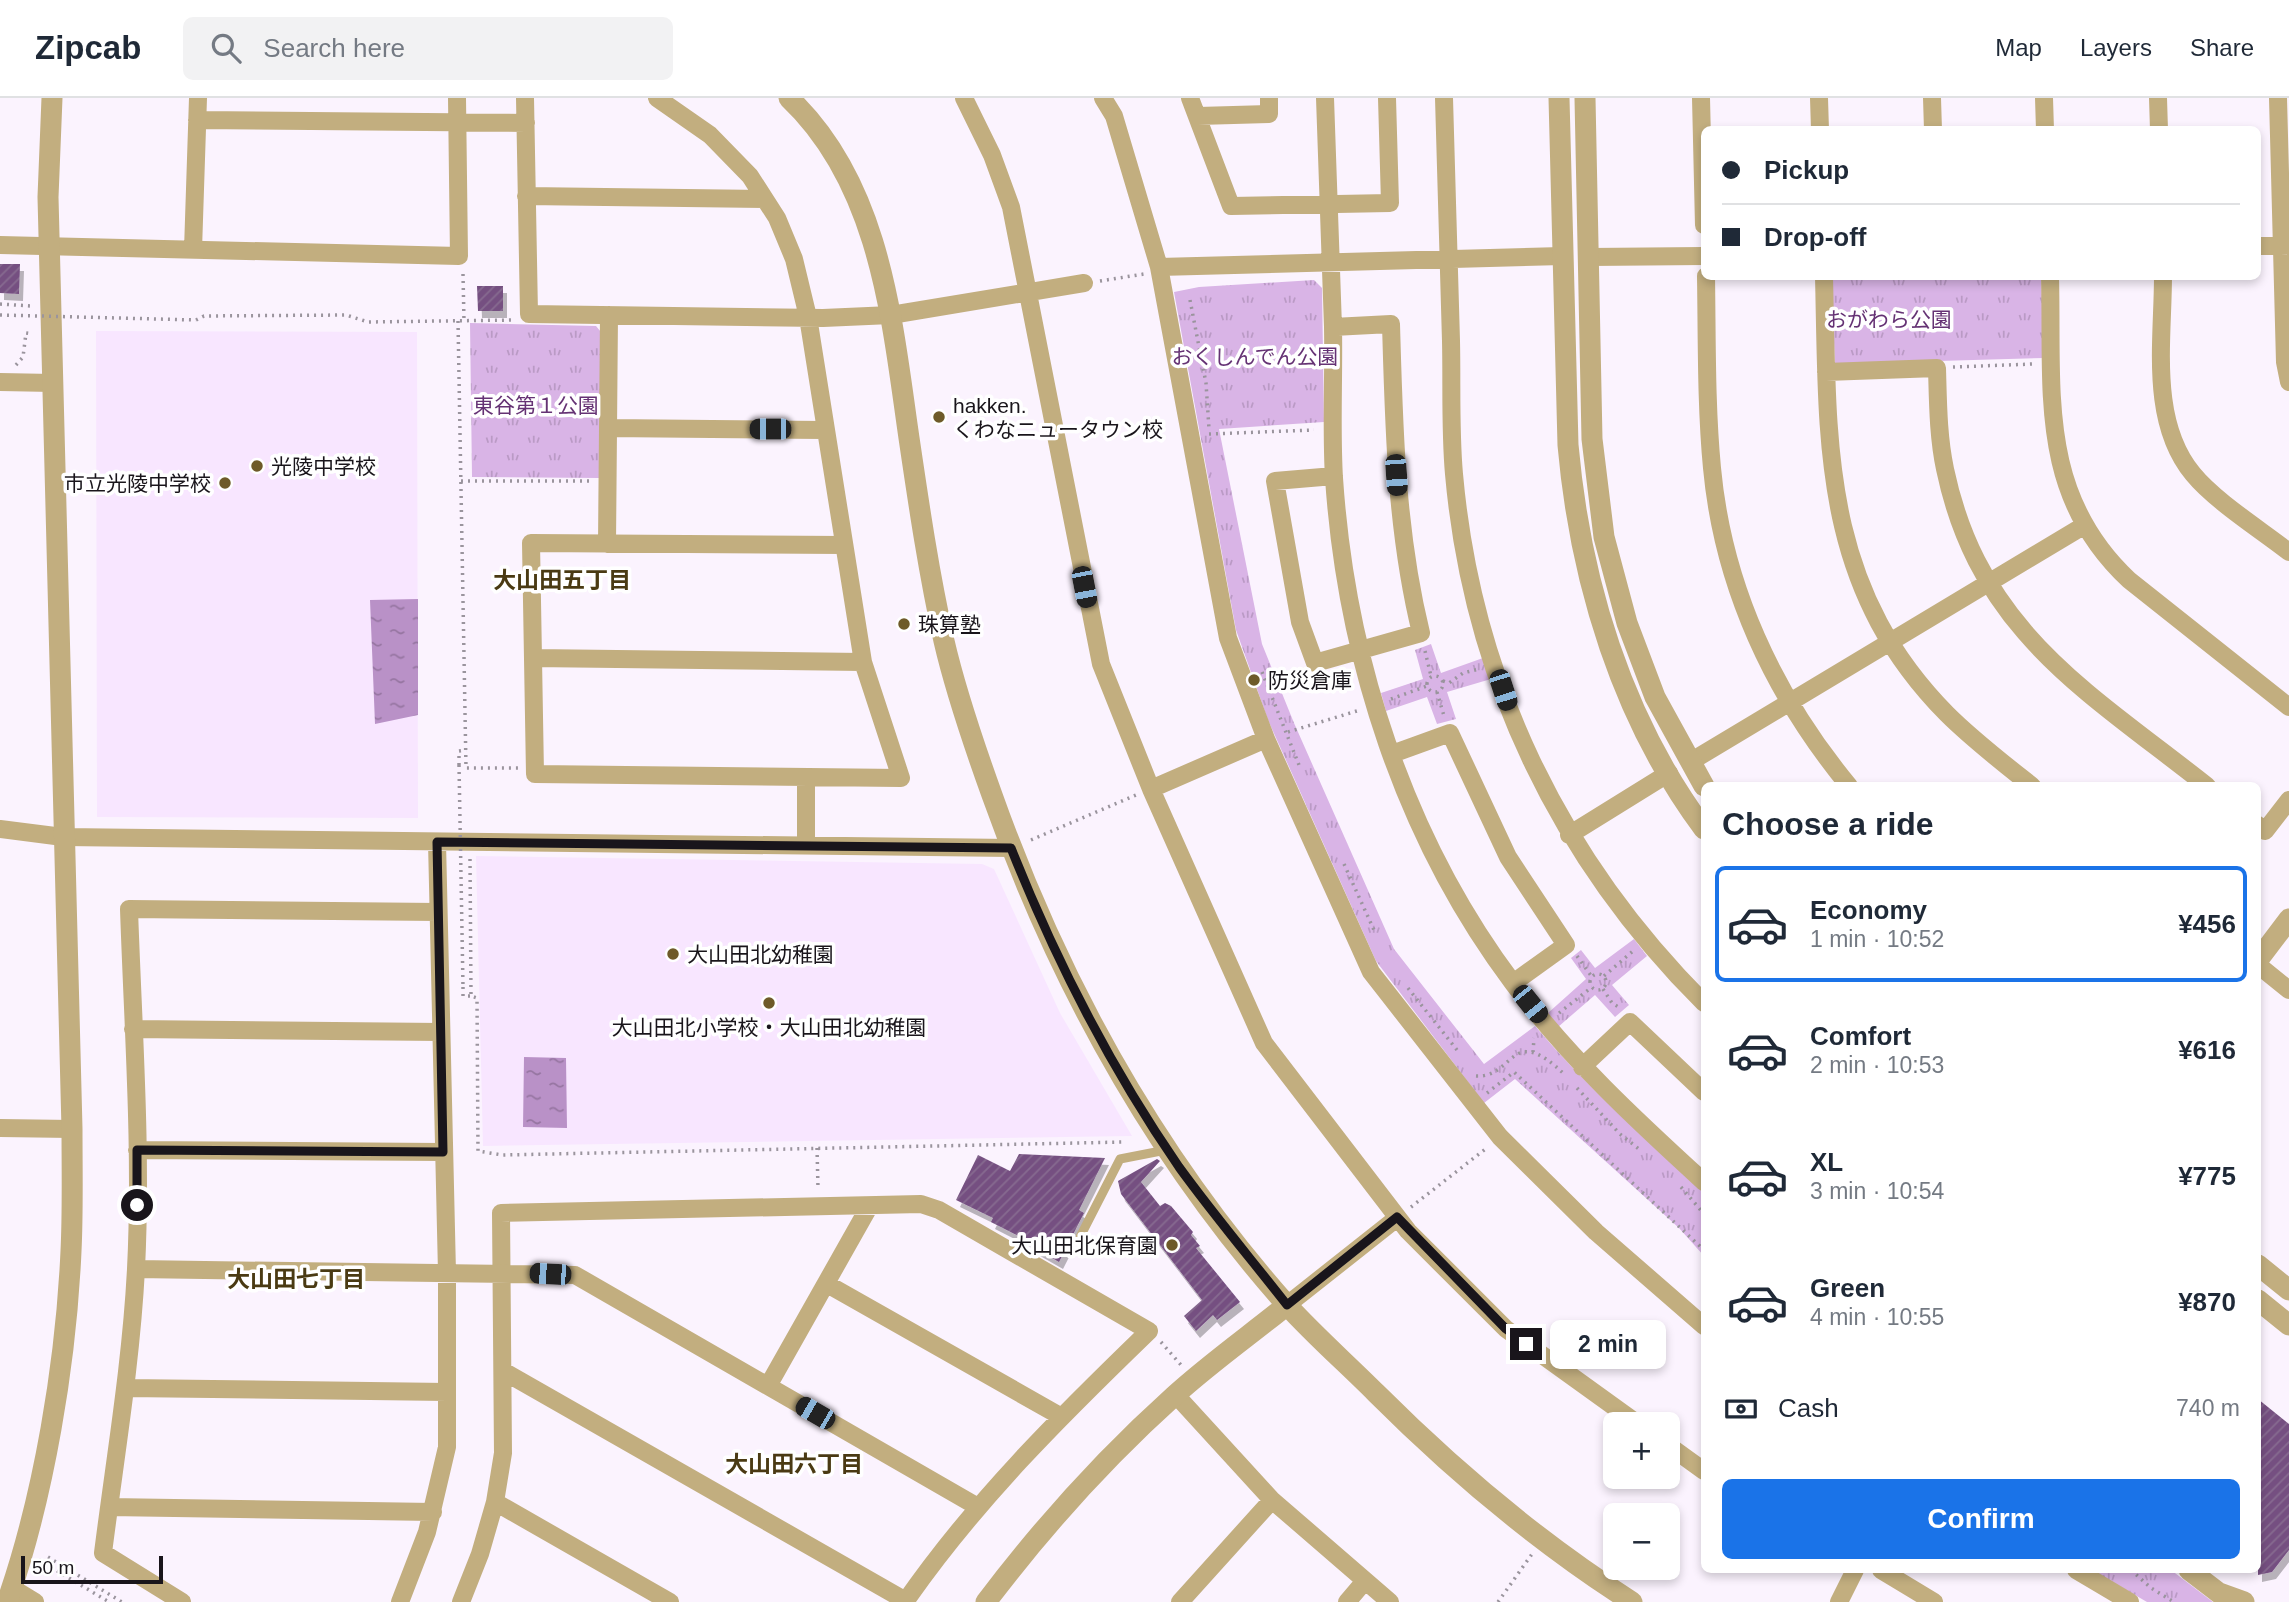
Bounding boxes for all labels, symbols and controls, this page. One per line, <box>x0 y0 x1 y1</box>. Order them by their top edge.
search box <box>183 17 673 80</box>
text: Zipcab <box>35 29 141 66</box>
icon: search <box>207 29 245 67</box>
text: Search here <box>263 33 405 63</box>
text: Map <box>1995 34 2042 61</box>
text: Layers <box>2080 34 2152 61</box>
text: Share <box>2190 34 2254 61</box>
text: Pickup <box>1764 155 1849 185</box>
text: Drop-off <box>1764 222 1867 252</box>
park label: おがわら公園 <box>1826 308 1952 331</box>
park label: おくしんでん公園 <box>1172 345 1338 368</box>
park label: 東谷第１公園 <box>473 394 599 417</box>
place label: hakken. くわなニュータウン校 <box>953 394 1163 441</box>
marker: hakken. くわなニュータウン校 <box>931 409 947 425</box>
car <box>750 419 792 440</box>
car <box>1385 453 1408 497</box>
place label: 光陵中学校 <box>271 455 376 478</box>
marker: 光陵中学校 <box>249 458 265 474</box>
place label: 市立光陵中学校 <box>64 472 211 495</box>
marker: 市立光陵中学校 <box>217 475 233 491</box>
car <box>1070 564 1099 610</box>
district label: 大山田五丁目 <box>493 567 631 593</box>
place label: 珠算塾 <box>918 613 981 636</box>
marker: 珠算塾 <box>896 616 912 632</box>
car <box>1487 667 1520 713</box>
place label: 防災倉庫 <box>1268 669 1352 692</box>
marker: 防災倉庫 <box>1246 672 1262 688</box>
text: Choose a ride <box>1722 806 1934 842</box>
icon: car <box>1726 893 1789 956</box>
text: Economy <box>1810 895 1927 925</box>
text: ¥456 <box>2178 909 2236 939</box>
text: 1 min · 10:52 <box>1810 926 1944 952</box>
place label: 大山田北幼稚園 <box>687 943 834 966</box>
marker: 大山田北幼稚園 <box>665 946 681 962</box>
car <box>1509 981 1552 1027</box>
marker: 大山田北小学校・大山田北幼稚園 <box>761 995 777 1011</box>
place label: 大山田北小学校・大山田北幼稚園 <box>612 1016 927 1039</box>
icon: car <box>1726 1019 1789 1082</box>
text: Comfort <box>1810 1021 1911 1051</box>
text: ¥616 <box>2178 1035 2236 1065</box>
text: 2 min · 10:53 <box>1810 1052 1944 1078</box>
icon: car <box>1726 1145 1789 1208</box>
text: XL <box>1810 1147 1843 1177</box>
text: ¥775 <box>2178 1161 2236 1191</box>
text: 3 min · 10:54 <box>1810 1178 1944 1204</box>
route start <box>121 1189 153 1221</box>
place label: 大山田北保育園 <box>1011 1234 1158 1257</box>
marker: 大山田北保育園 <box>1164 1237 1180 1253</box>
car <box>529 1262 572 1286</box>
district label: 大山田七丁目 <box>227 1266 365 1292</box>
icon: car <box>1726 1271 1789 1334</box>
text: Green <box>1810 1273 1885 1303</box>
text: ¥870 <box>2178 1287 2236 1317</box>
text: 4 min · 10:55 <box>1810 1304 1944 1330</box>
callout: 2 min <box>1550 1320 1666 1368</box>
route end <box>1510 1328 1542 1360</box>
text: 2 min <box>1578 1331 1638 1357</box>
icon: cash <box>1722 1390 1760 1428</box>
car <box>792 1393 839 1433</box>
text: Cash <box>1778 1393 1839 1423</box>
text: 740 m <box>2176 1395 2240 1421</box>
map controls <box>1603 1412 1680 1580</box>
button: + <box>1603 1412 1680 1489</box>
district label: 大山田六丁目 <box>725 1451 863 1477</box>
button: Confirm <box>1722 1479 2240 1559</box>
button: − <box>1603 1503 1680 1580</box>
scale bar <box>21 1553 163 1585</box>
text: 50 m <box>32 1557 74 1578</box>

